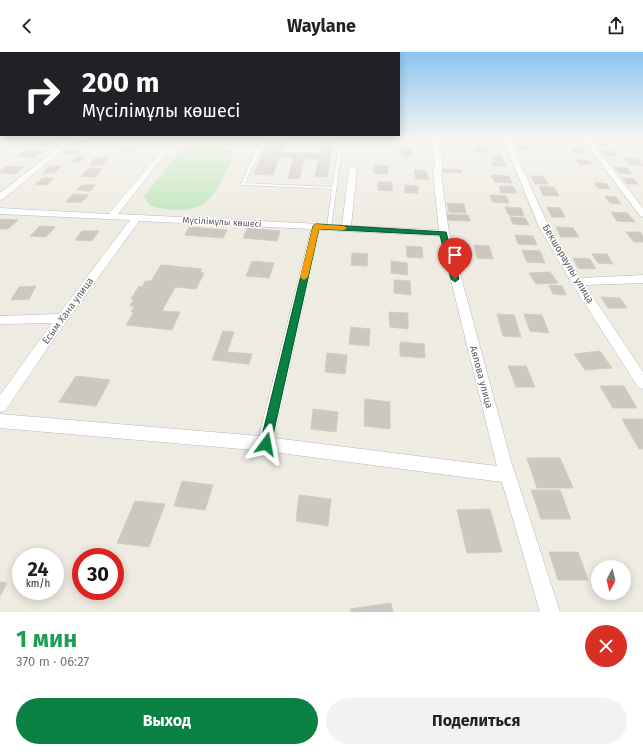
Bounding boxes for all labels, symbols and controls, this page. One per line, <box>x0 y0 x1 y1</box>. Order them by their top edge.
icon: back <box>16 15 38 37</box>
text: Waylane <box>287 15 356 37</box>
icon: share <box>605 15 627 37</box>
text: 200 m <box>82 66 160 99</box>
icon: right <box>16 68 68 120</box>
text: Мүсілімұлы көшесі <box>82 100 240 122</box>
street label: Мүсілімұлы көшесі <box>182 215 262 229</box>
street label: Бекшораулы улица <box>540 222 596 306</box>
pin <box>438 238 472 279</box>
icon: arrive <box>444 244 466 266</box>
street label: Есым Хана улица <box>40 275 96 347</box>
street label: Аяпова улица <box>467 344 495 410</box>
position arrow <box>245 423 287 465</box>
speed limit sign: 30 <box>72 548 124 600</box>
text: 24 <box>27 557 49 581</box>
north arrow <box>591 560 631 600</box>
map controls <box>591 560 631 600</box>
text: km/h <box>26 578 50 590</box>
text: 1 мин <box>16 625 77 653</box>
button: close <box>585 625 627 667</box>
text: 370 m · 06:27 <box>16 654 89 669</box>
button: Выход <box>16 698 318 744</box>
button: Поделиться <box>326 698 627 744</box>

